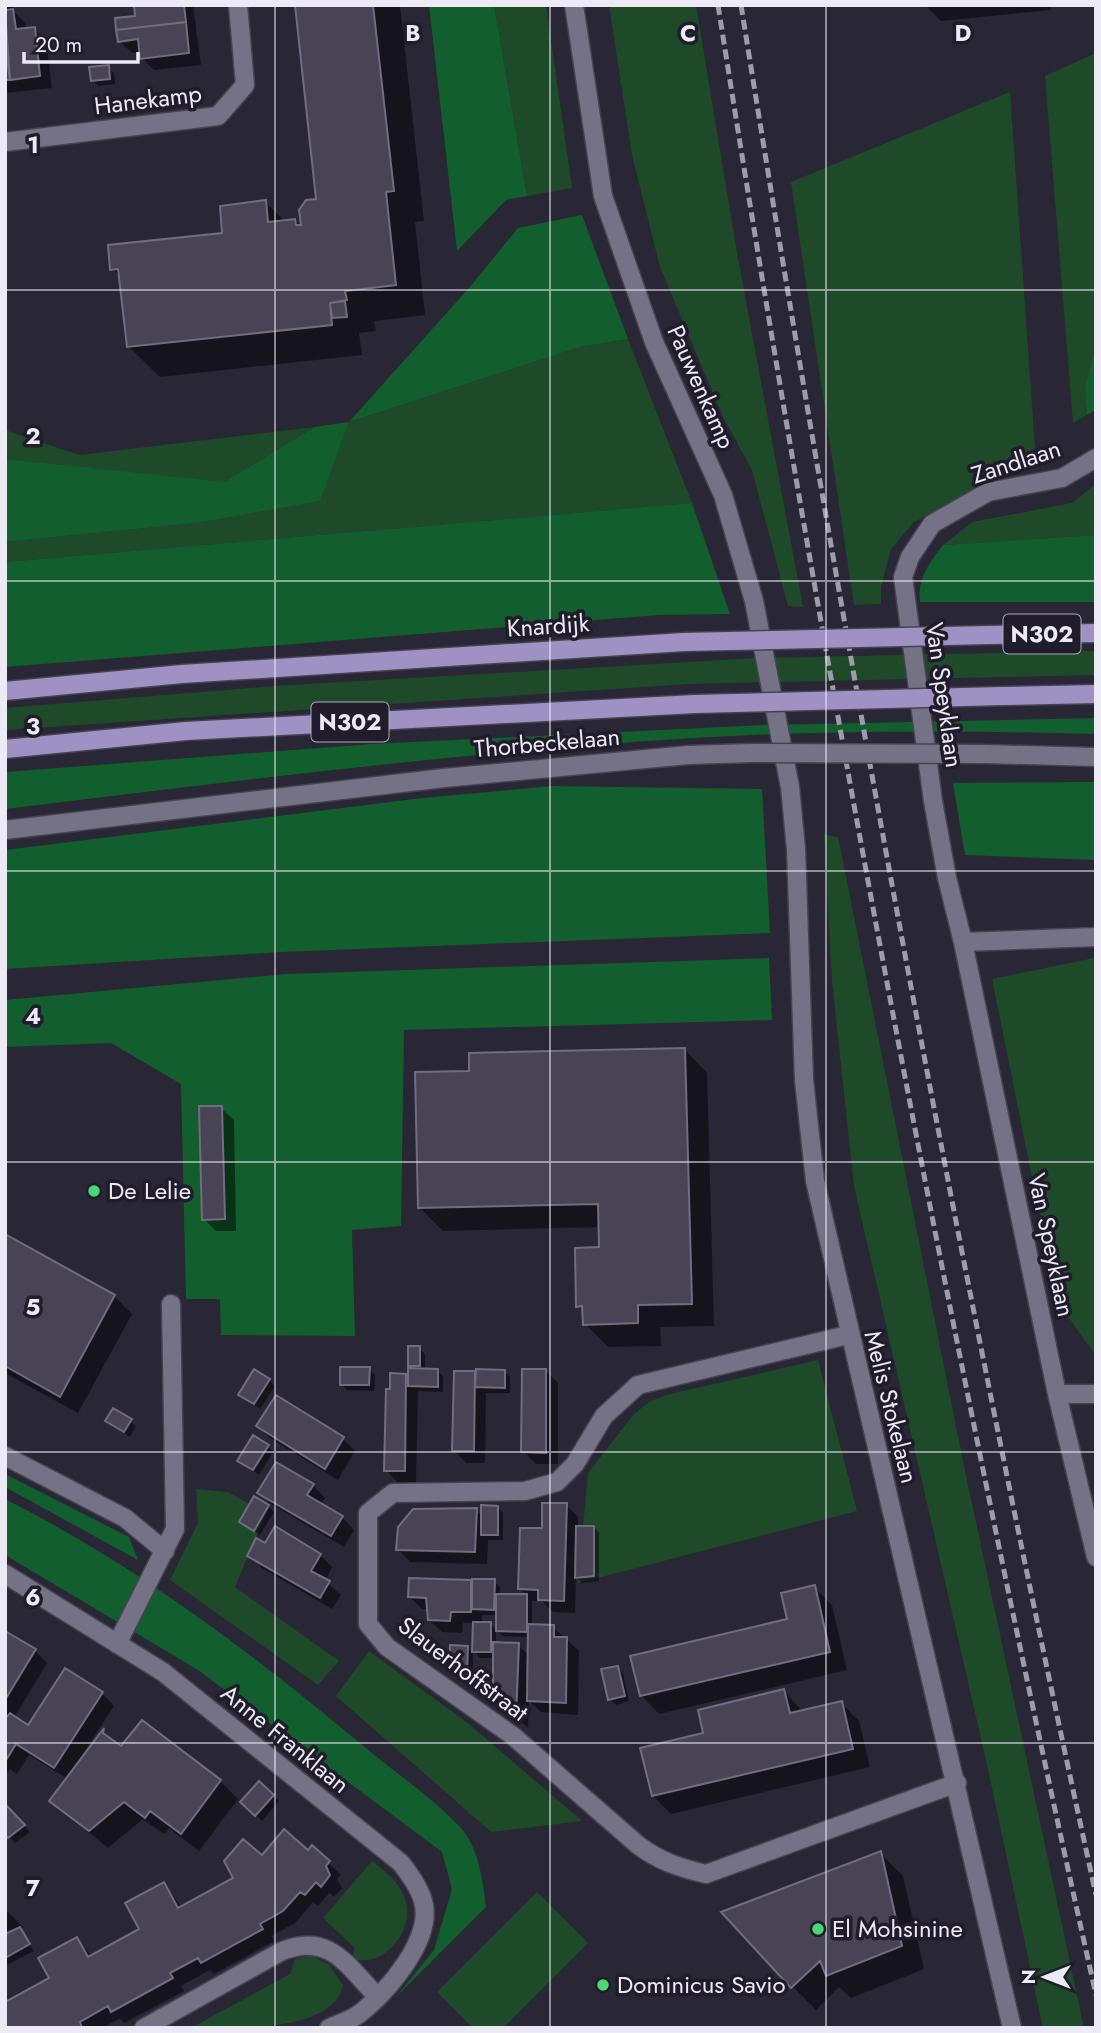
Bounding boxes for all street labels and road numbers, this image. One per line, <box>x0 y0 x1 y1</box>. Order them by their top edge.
street label: Hanekamp <box>92 76 204 123</box>
street label: Pauwenkamp <box>659 319 744 454</box>
street label: Zandlaan <box>967 431 1065 492</box>
street label: Knardijk <box>506 605 591 646</box>
road number: N302 <box>1004 614 1080 654</box>
street label: Van Speyklaan <box>917 620 972 770</box>
road number: N302 <box>312 702 388 742</box>
street label: Thorbeckelaan <box>473 719 621 766</box>
street label: Van Speyklaan <box>1019 1170 1084 1320</box>
street label: Melis Stokelaan <box>856 1327 927 1487</box>
street label: Slauerhoffstraat <box>391 1608 536 1729</box>
street label: Anne Franklaan <box>214 1676 357 1801</box>

